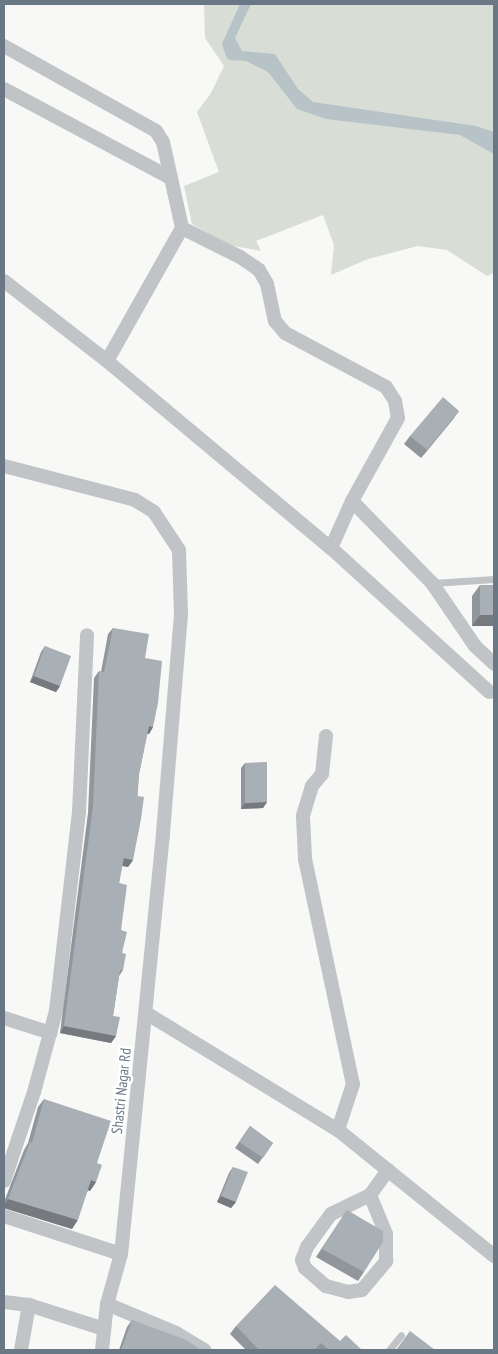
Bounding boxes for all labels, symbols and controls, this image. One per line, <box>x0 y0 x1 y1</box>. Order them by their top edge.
street label: Shastri Nagar Rd <box>108 1047 134 1135</box>

